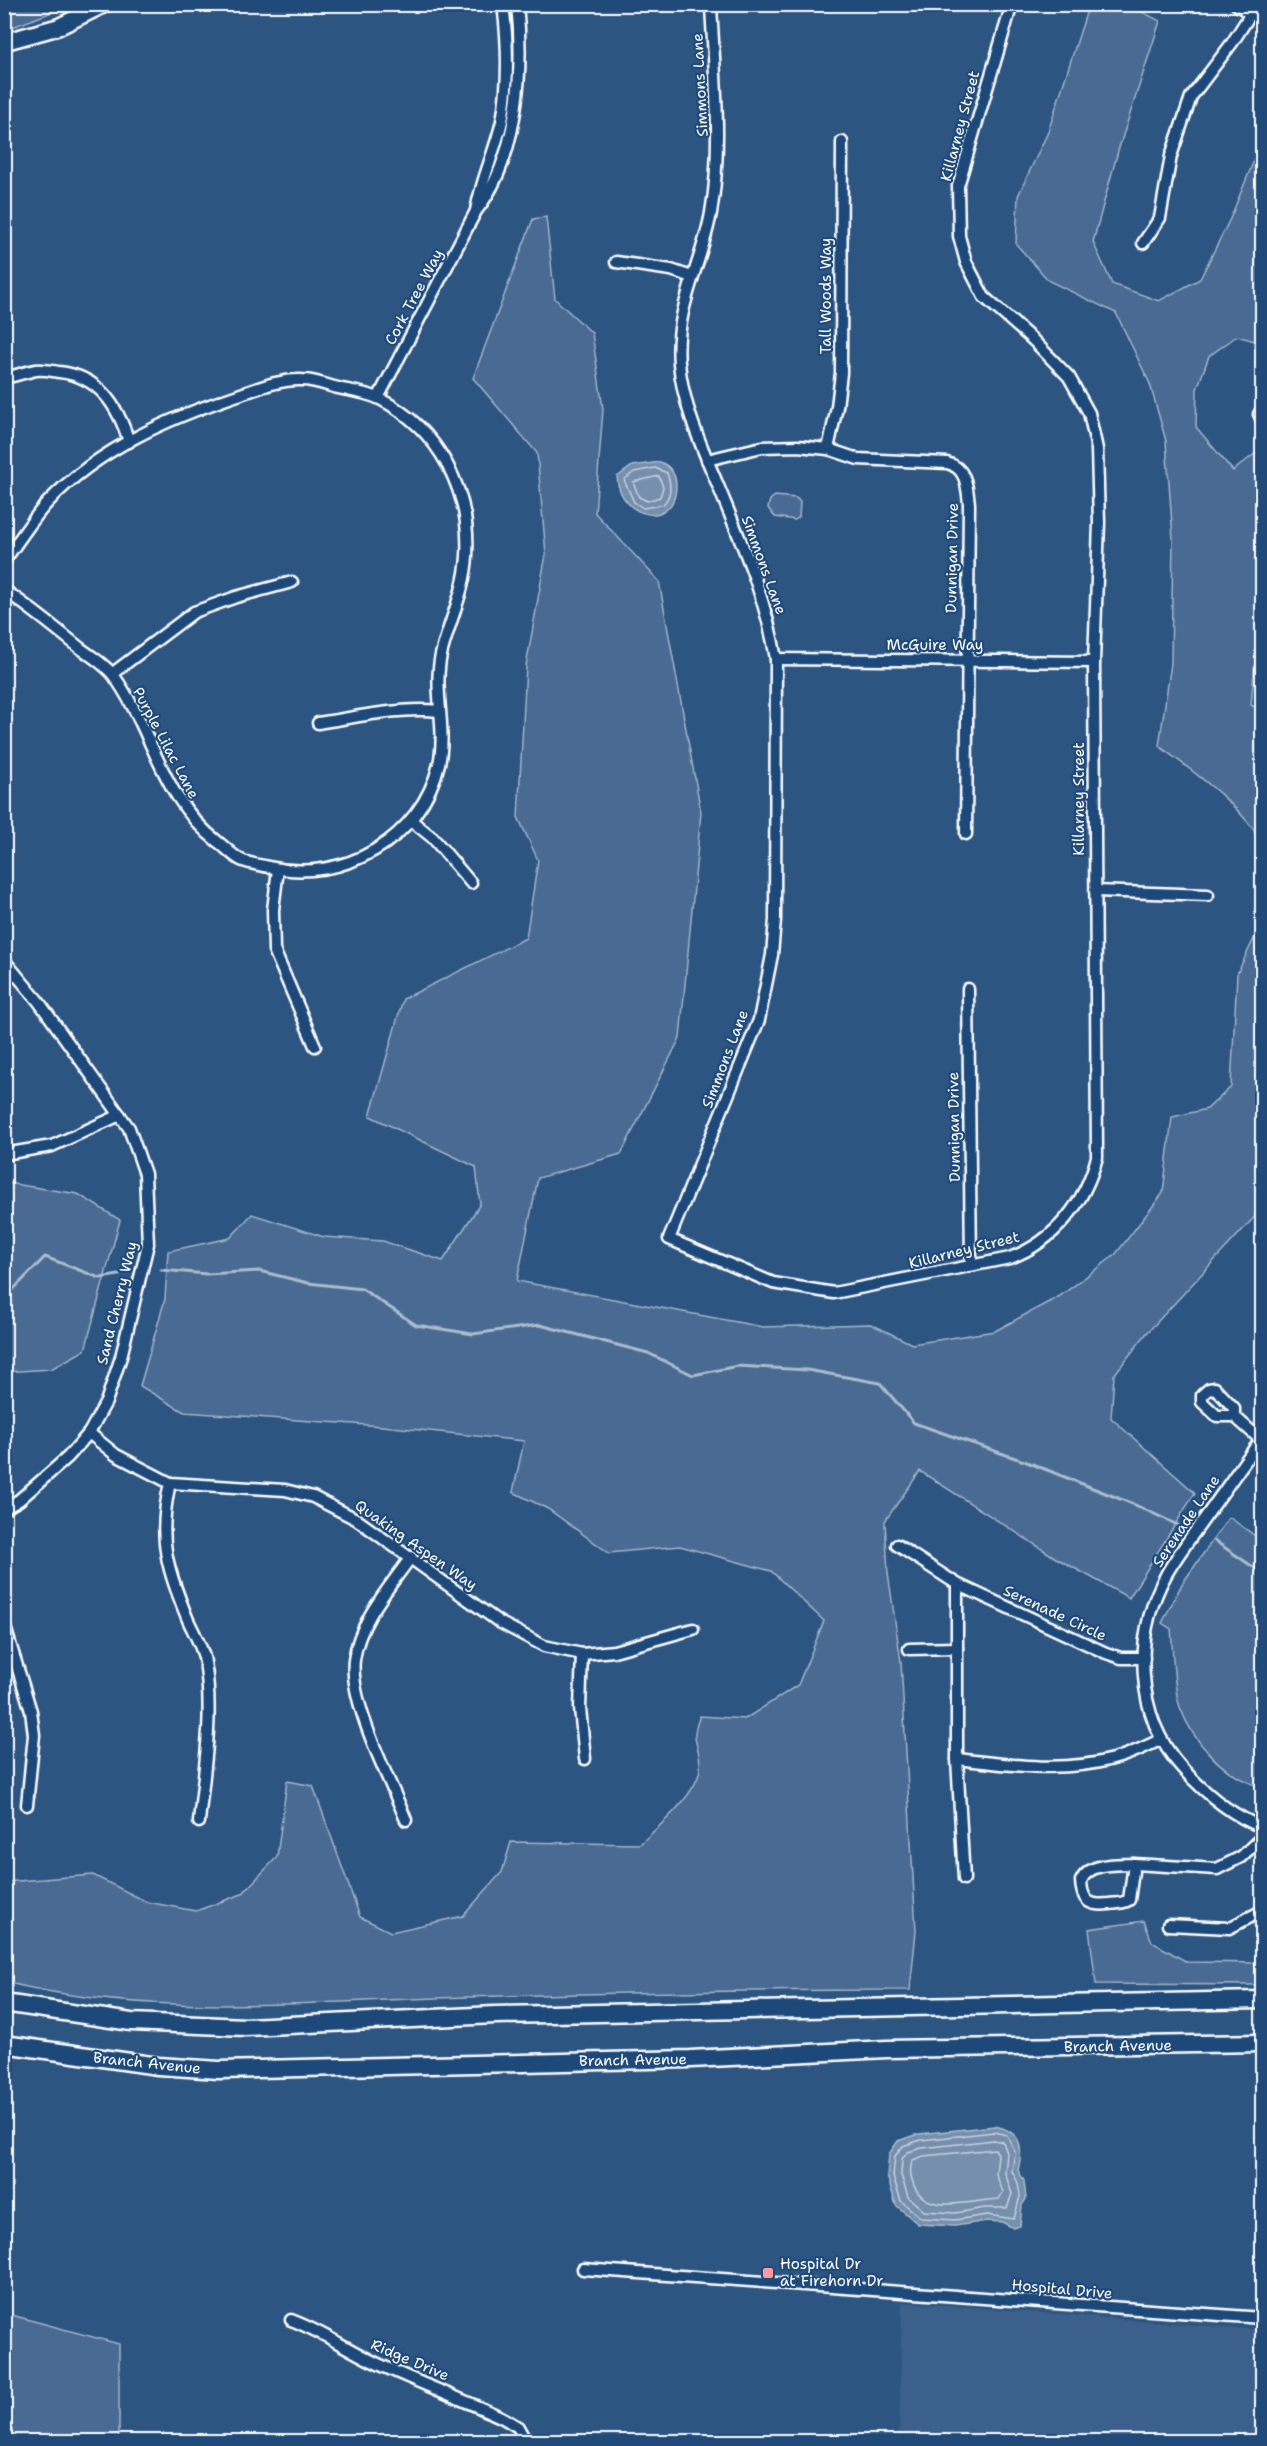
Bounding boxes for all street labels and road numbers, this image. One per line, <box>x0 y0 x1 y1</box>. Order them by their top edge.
street label: Simmons Lane <box>687 33 713 137</box>
street label: Killarney Street <box>936 69 984 183</box>
street label: Tall Woods Way <box>816 238 836 354</box>
street label: Cork Tree Way <box>380 246 448 348</box>
street label: Dunnigan Drive <box>941 503 963 613</box>
street label: Simmons Lane <box>737 513 791 617</box>
street label: McGuire Way <box>887 635 983 655</box>
street label: Purple Lilac Lane <box>128 684 204 802</box>
street label: Killarney Street <box>1069 742 1089 856</box>
street label: Simmons Lane <box>697 1007 753 1111</box>
street label: Dunnigan Drive <box>943 1072 965 1182</box>
street label: Killarney Street <box>906 1227 1022 1273</box>
street label: Sand Cherry Way <box>92 1239 142 1367</box>
street label: Serenade Lane <box>1148 1471 1224 1571</box>
street label: Quaking Aspen Way <box>351 1495 481 1595</box>
street label: Serenade Circle <box>1000 1580 1110 1646</box>
street label: Branch Avenue <box>1064 2035 1172 2057</box>
street label: Branch Avenue <box>92 2047 202 2079</box>
street label: Branch Avenue <box>579 2049 687 2071</box>
street label: Hospital Drive <box>1011 2275 1113 2303</box>
street label: Ridge Drive <box>368 2335 452 2385</box>

